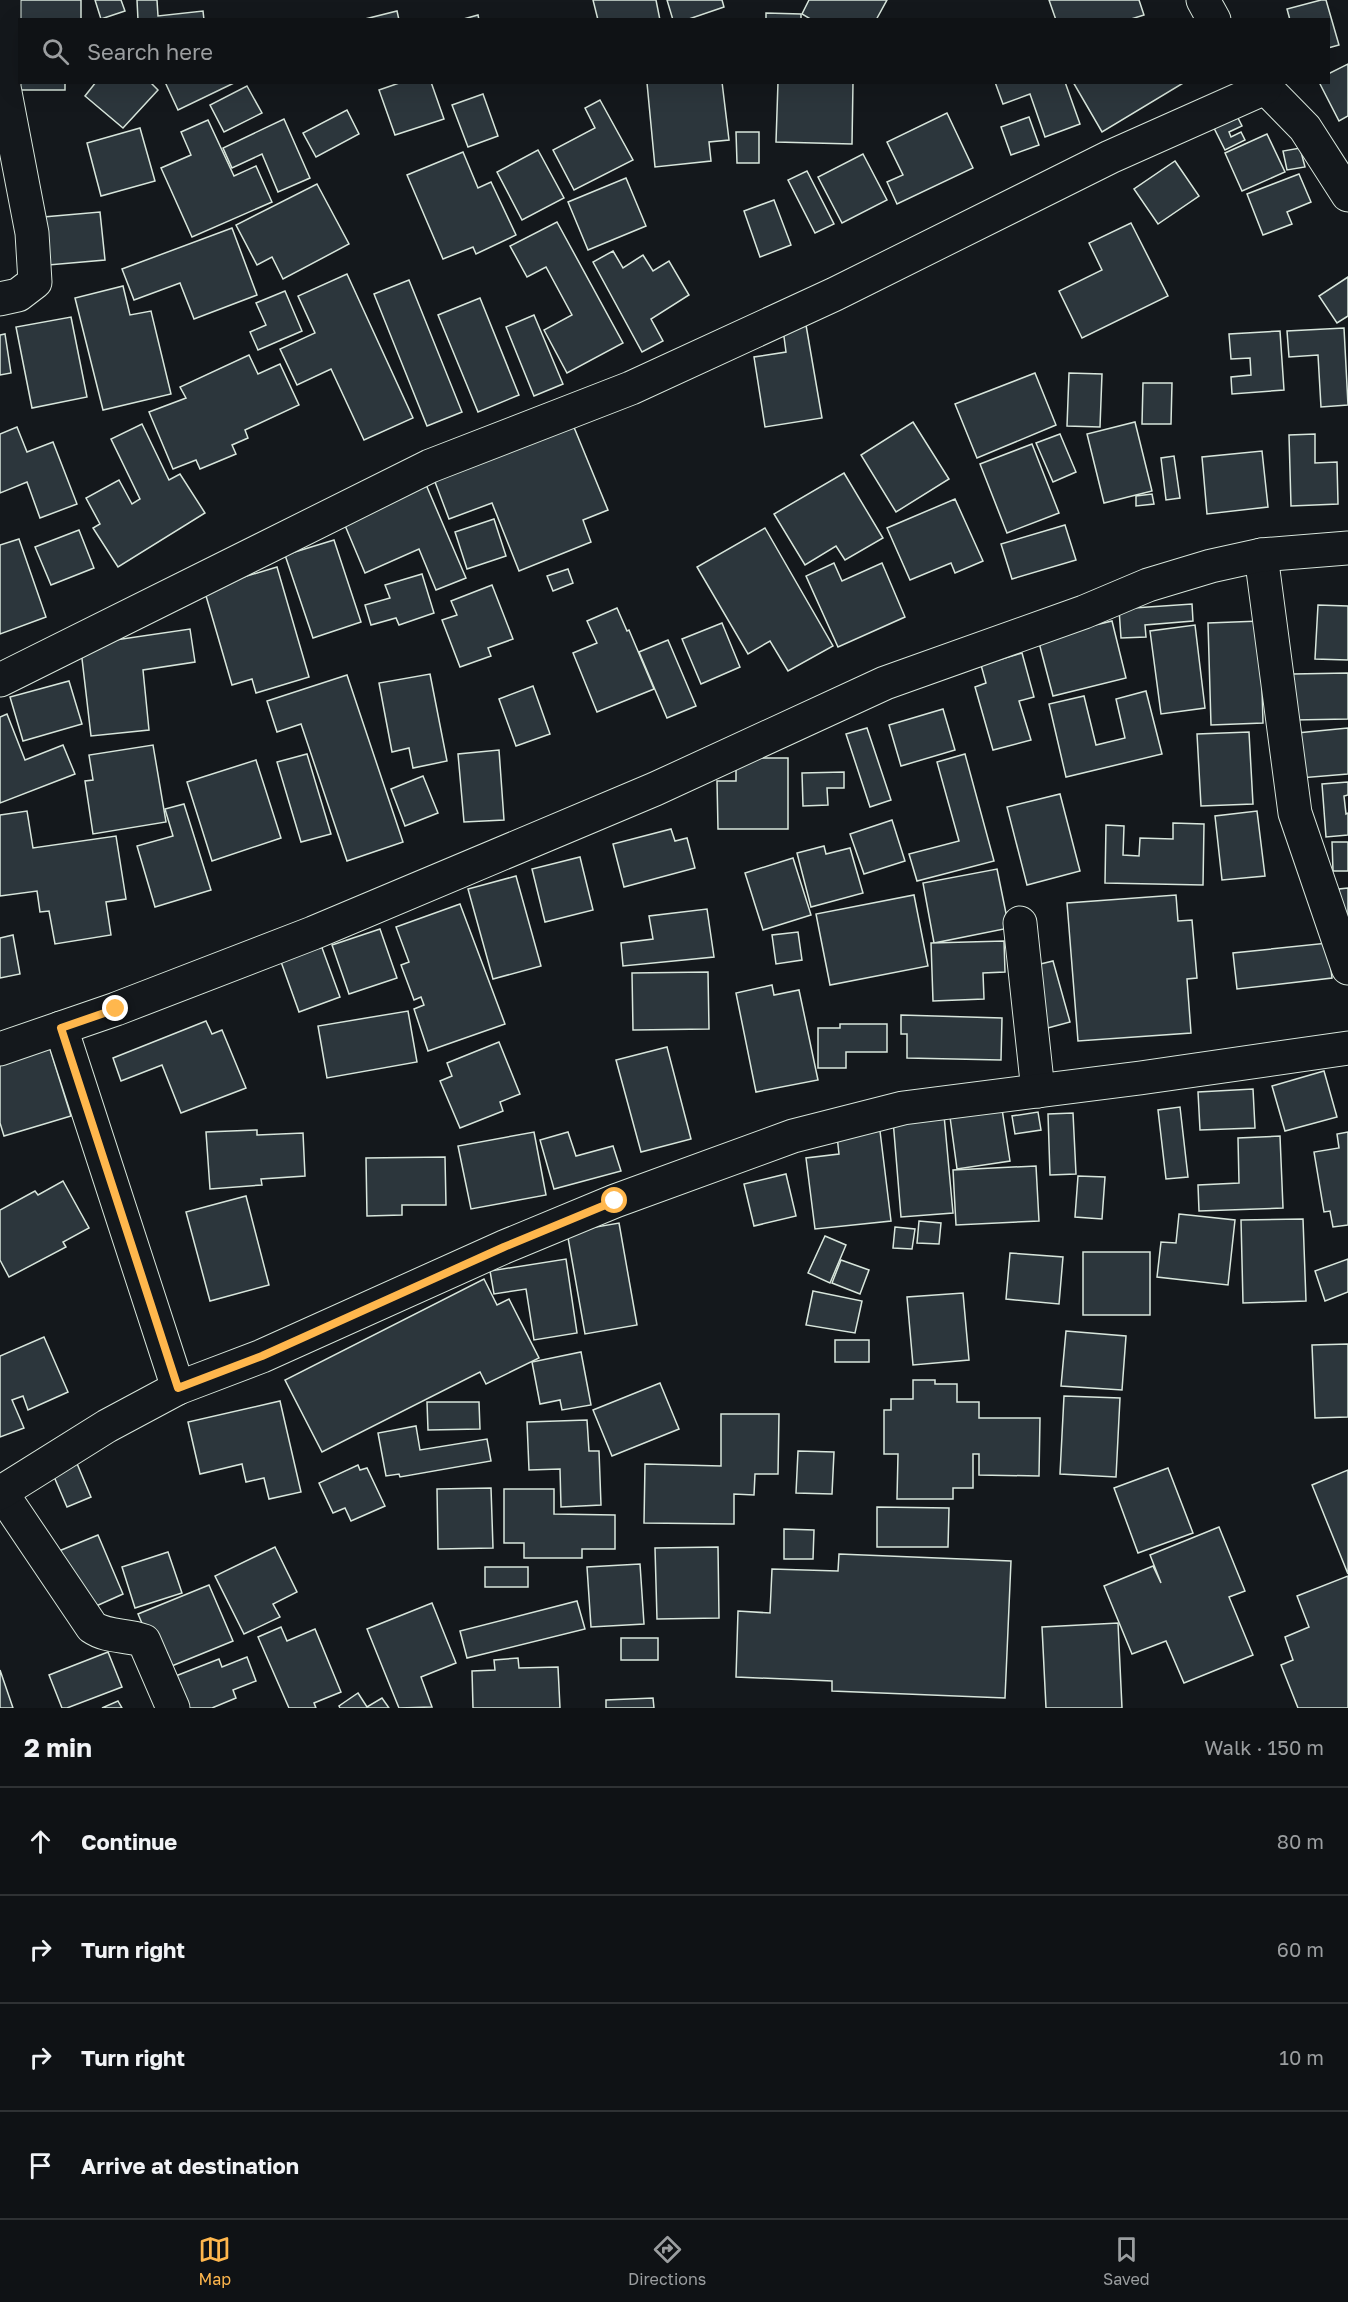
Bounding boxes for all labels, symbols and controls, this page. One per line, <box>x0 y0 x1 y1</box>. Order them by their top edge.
search box <box>18 18 1330 84</box>
icon: search <box>39 35 72 68</box>
text: Search here <box>87 38 213 65</box>
route end <box>102 995 128 1021</box>
route start <box>601 1187 627 1213</box>
text: 2 min <box>24 1732 92 1763</box>
text: Walk · 150 m <box>1204 1735 1324 1759</box>
icon: ahead <box>24 1825 57 1858</box>
text: Continue <box>81 1828 177 1855</box>
text: 80 m <box>1277 1829 1324 1853</box>
icon: right <box>24 1933 57 1966</box>
text: Turn right <box>81 1936 185 1963</box>
text: 60 m <box>1277 1937 1324 1961</box>
icon: right <box>24 2041 57 2074</box>
text: Turn right <box>81 2044 185 2071</box>
text: 10 m <box>1279 2045 1324 2069</box>
icon: arrive <box>24 2149 57 2182</box>
text: Arrive at destination <box>81 2152 299 2179</box>
tab: Map <box>198 2233 231 2289</box>
tab: Directions <box>628 2233 706 2289</box>
tab: Saved <box>1103 2233 1150 2289</box>

